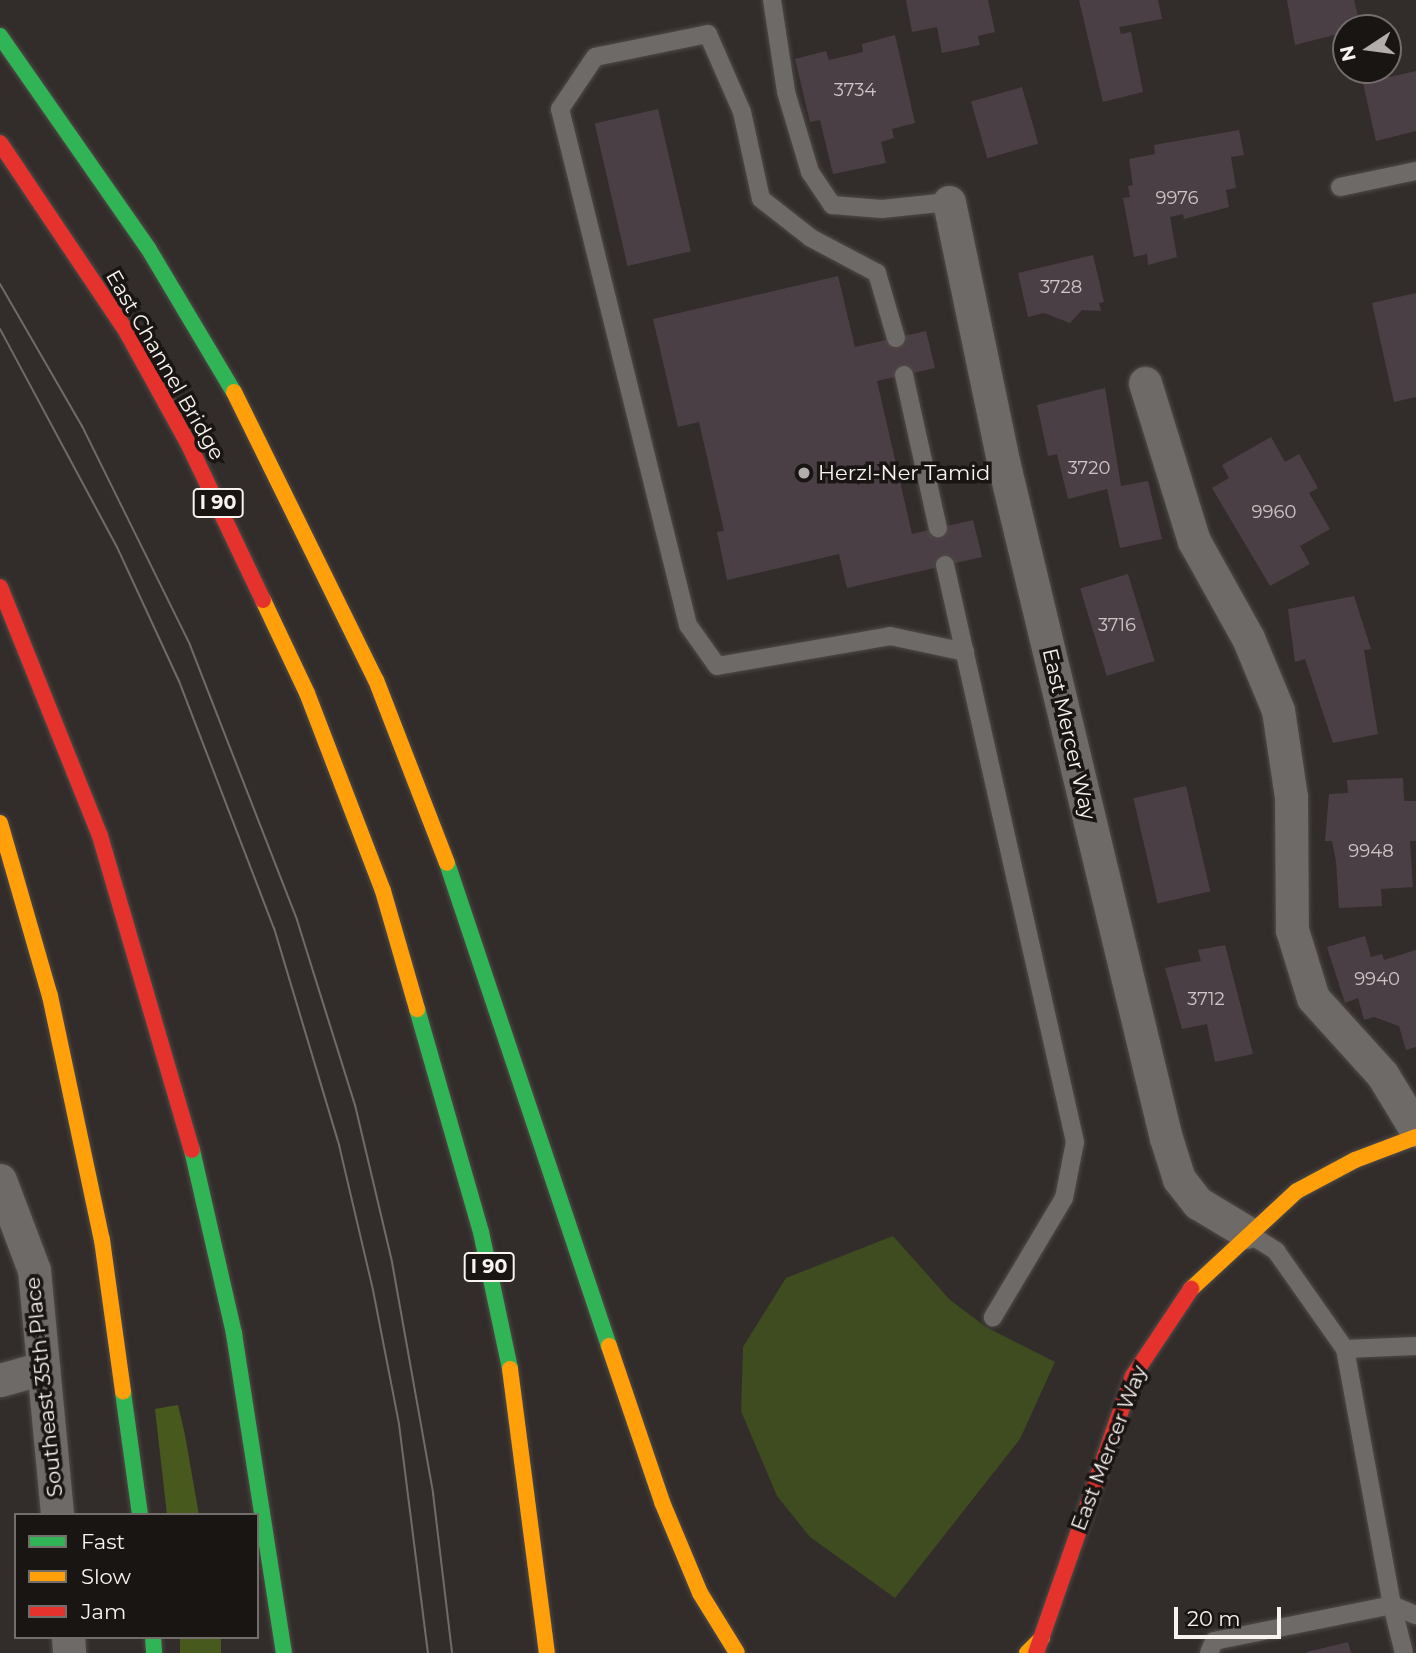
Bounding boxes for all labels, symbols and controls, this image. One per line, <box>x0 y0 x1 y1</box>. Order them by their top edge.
north arrow <box>1332 14 1402 84</box>
text: N <box>1335 43 1361 63</box>
house number: 3734 <box>834 79 876 101</box>
house number: 9976 <box>1156 187 1198 209</box>
street label: East Channel Bridge <box>100 265 230 465</box>
house number: 3728 <box>1040 276 1082 298</box>
house number: 3720 <box>1068 457 1110 479</box>
place label: Herzl-Ner Tamid <box>818 460 990 486</box>
marker: Herzl-Ner Tamid <box>796 465 812 481</box>
road number: I 90 <box>192 488 244 518</box>
house number: 9960 <box>1252 501 1296 523</box>
house number: 3716 <box>1098 614 1136 636</box>
street label: East Mercer Way <box>1037 646 1101 822</box>
house number: 9948 <box>1348 840 1394 862</box>
house number: 9940 <box>1354 968 1400 990</box>
house number: 3712 <box>1187 988 1225 1010</box>
road number: I 90 <box>463 1252 515 1282</box>
street label: Southeast 35th Place <box>20 1276 68 1498</box>
street label: East Mercer Way <box>1066 1362 1152 1534</box>
legend <box>14 1513 259 1639</box>
text: Fast <box>81 1529 125 1554</box>
text: Slow <box>81 1564 131 1589</box>
scale bar <box>1178 1594 1285 1638</box>
text: Jam <box>81 1599 126 1624</box>
text: 20 m <box>1187 1606 1241 1631</box>

